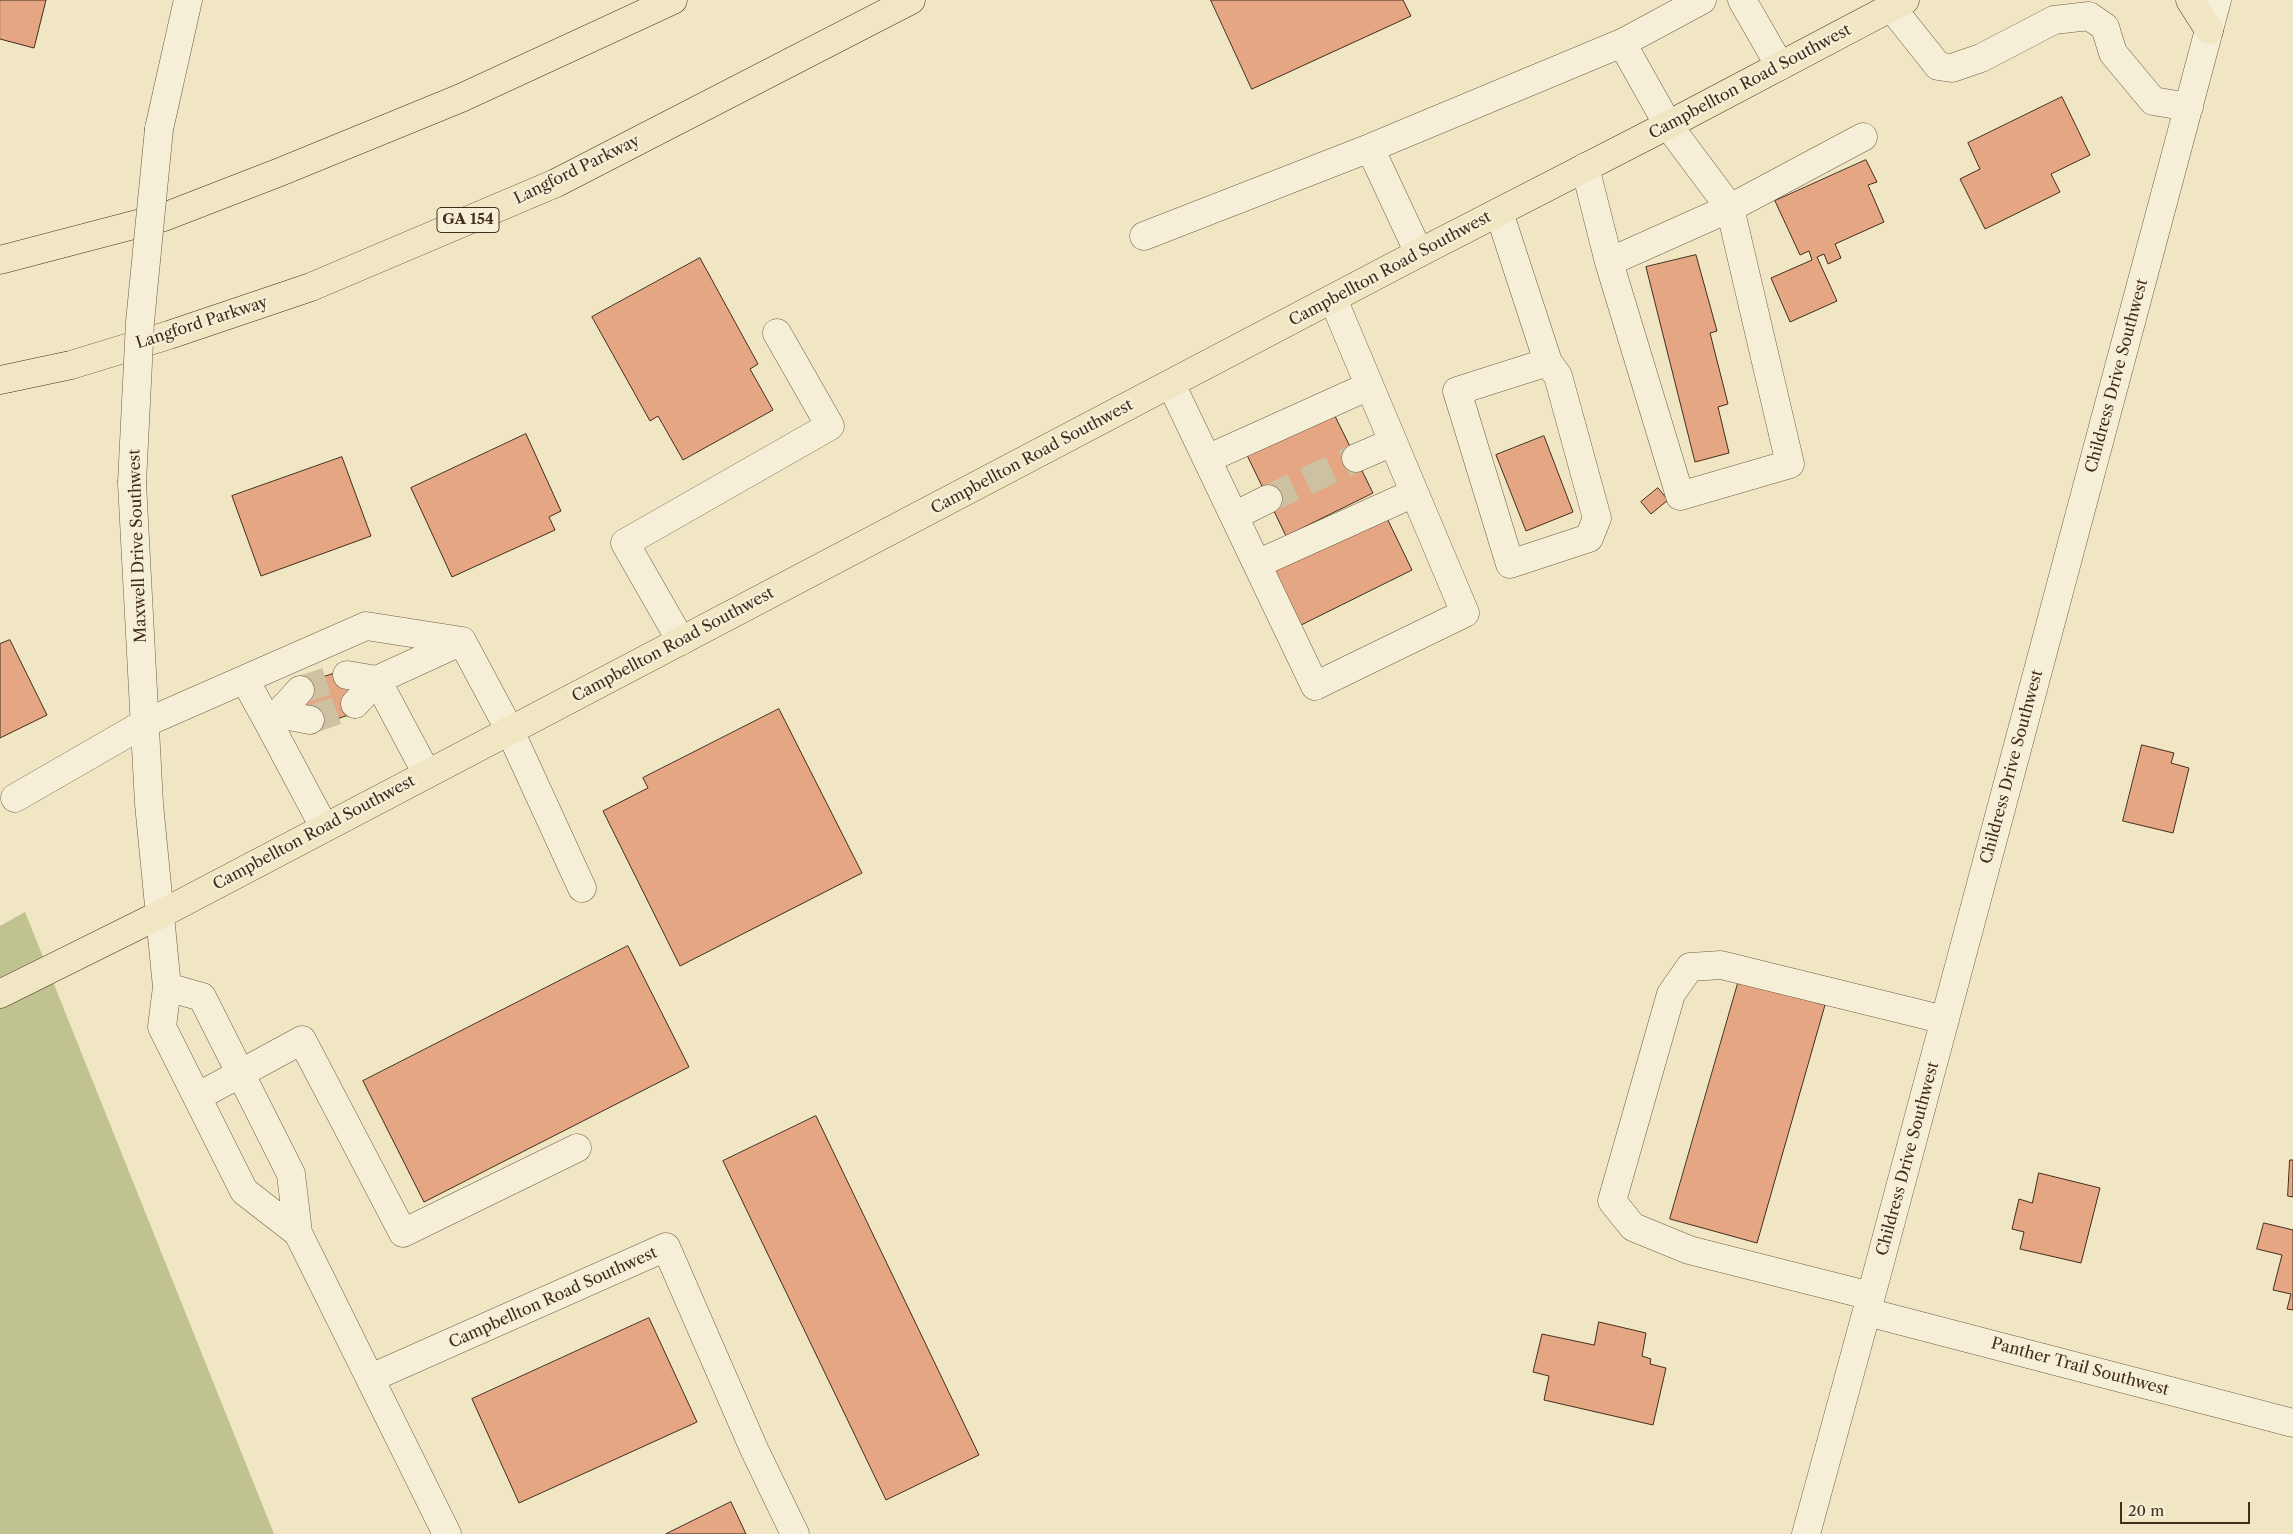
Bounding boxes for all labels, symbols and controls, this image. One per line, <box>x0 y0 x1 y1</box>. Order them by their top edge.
street label: Campbellton Road Southwest <box>1646 20 1854 144</box>
street label: Langford Parkway <box>511 131 643 209</box>
street label: Campbellton Road Southwest <box>1286 207 1494 331</box>
road number: GA 154 <box>437 208 499 232</box>
street label: Childress Drive Southwest <box>2082 277 2152 475</box>
street label: Langford Parkway <box>134 293 270 353</box>
street label: Campbellton Road Southwest <box>928 395 1136 519</box>
street label: Maxwell Drive Southwest <box>125 449 151 643</box>
street label: Campbellton Road Southwest <box>569 583 777 707</box>
street label: Childress Drive Southwest <box>1977 668 2047 866</box>
street label: Campbellton Road Southwest <box>210 771 418 895</box>
street label: Childress Drive Southwest <box>1873 1060 1943 1258</box>
street label: Campbellton Road Southwest <box>446 1243 660 1353</box>
street label: Panther Trail Southwest <box>1989 1334 2171 1400</box>
scale bar <box>2123 1492 2253 1524</box>
text: 20 m <box>2128 1501 2164 1520</box>

